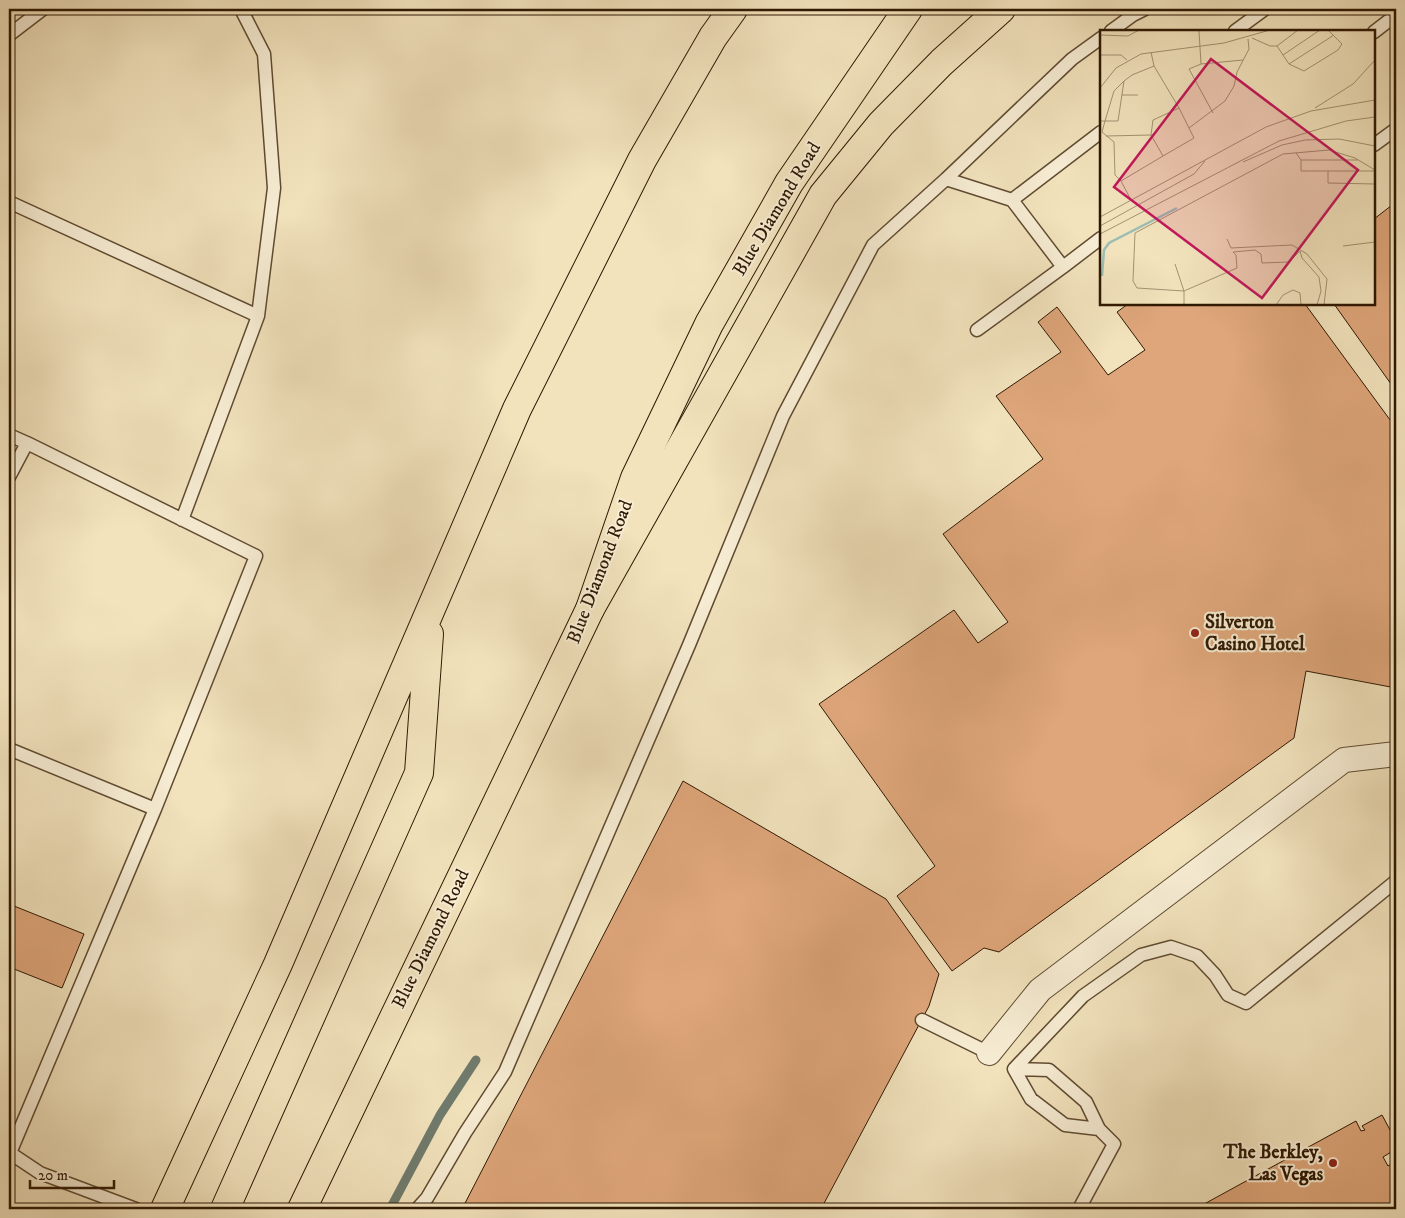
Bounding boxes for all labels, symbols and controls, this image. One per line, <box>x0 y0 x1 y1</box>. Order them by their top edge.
inset map <box>1100 30 1375 305</box>
street label: Blue Diamond Road <box>728 137 826 280</box>
street label: Blue Diamond Road <box>562 496 638 647</box>
place label: Silverton Casino Hotel <box>1205 611 1305 656</box>
marker: Silverton Casino Hotel <box>1189 627 1201 639</box>
street label: Blue Diamond Road <box>387 865 475 1012</box>
place label: The Berkley, Las Vegas <box>1222 1141 1324 1186</box>
marker: The Berkley, Las Vegas <box>1327 1157 1339 1169</box>
scale bar <box>30 1158 114 1190</box>
text: 20 m <box>38 1166 68 1185</box>

